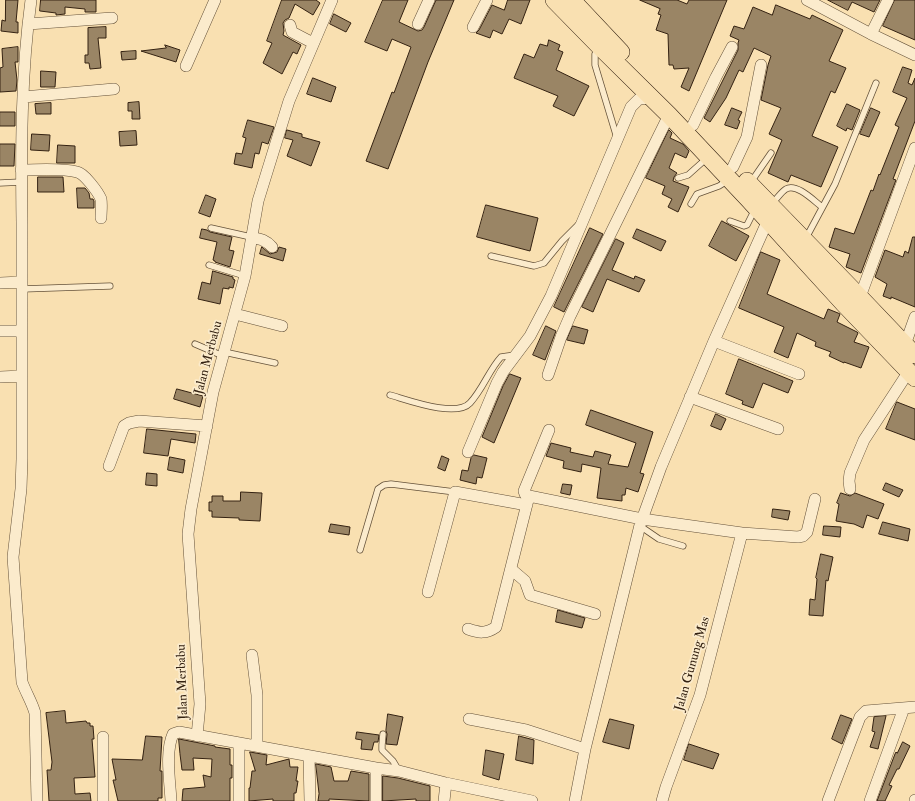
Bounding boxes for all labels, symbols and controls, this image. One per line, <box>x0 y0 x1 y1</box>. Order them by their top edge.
street label: Jalan Merbabu <box>192 319 226 397</box>
street label: Jalan Gunung Mas <box>672 615 714 713</box>
street label: Jalan Merbabu <box>174 644 192 720</box>

